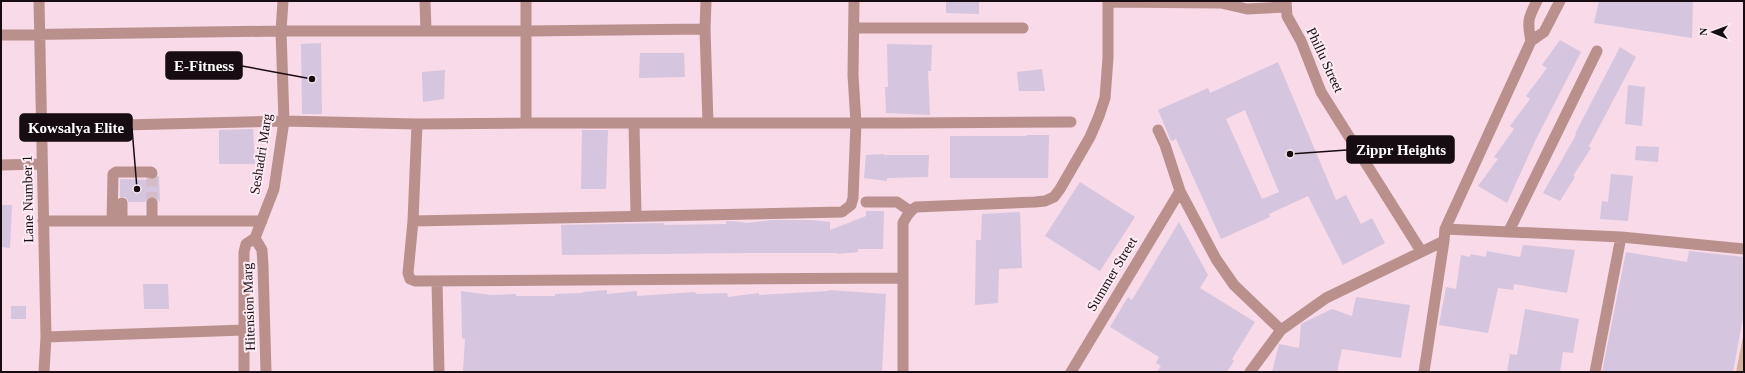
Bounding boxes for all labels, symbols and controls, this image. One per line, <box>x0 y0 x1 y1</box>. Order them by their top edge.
north arrow <box>1693 12 1733 52</box>
street label: Phillu Street <box>1303 25 1347 95</box>
text: N <box>1697 28 1709 36</box>
callout: E-Fitness <box>166 52 242 79</box>
text: E-Fitness <box>174 58 234 74</box>
street label: Seshadri Marg <box>247 112 275 196</box>
callout: Kowsalya Elite <box>20 114 132 141</box>
text: Kowsalya Elite <box>28 120 124 136</box>
callout: Zippr Heights <box>1347 136 1454 163</box>
text: Zippr Heights <box>1356 142 1446 158</box>
street label: Lane Number 1 <box>20 155 36 243</box>
street label: Summer Street <box>1084 234 1140 314</box>
street label: Hitension Marg <box>240 263 258 351</box>

